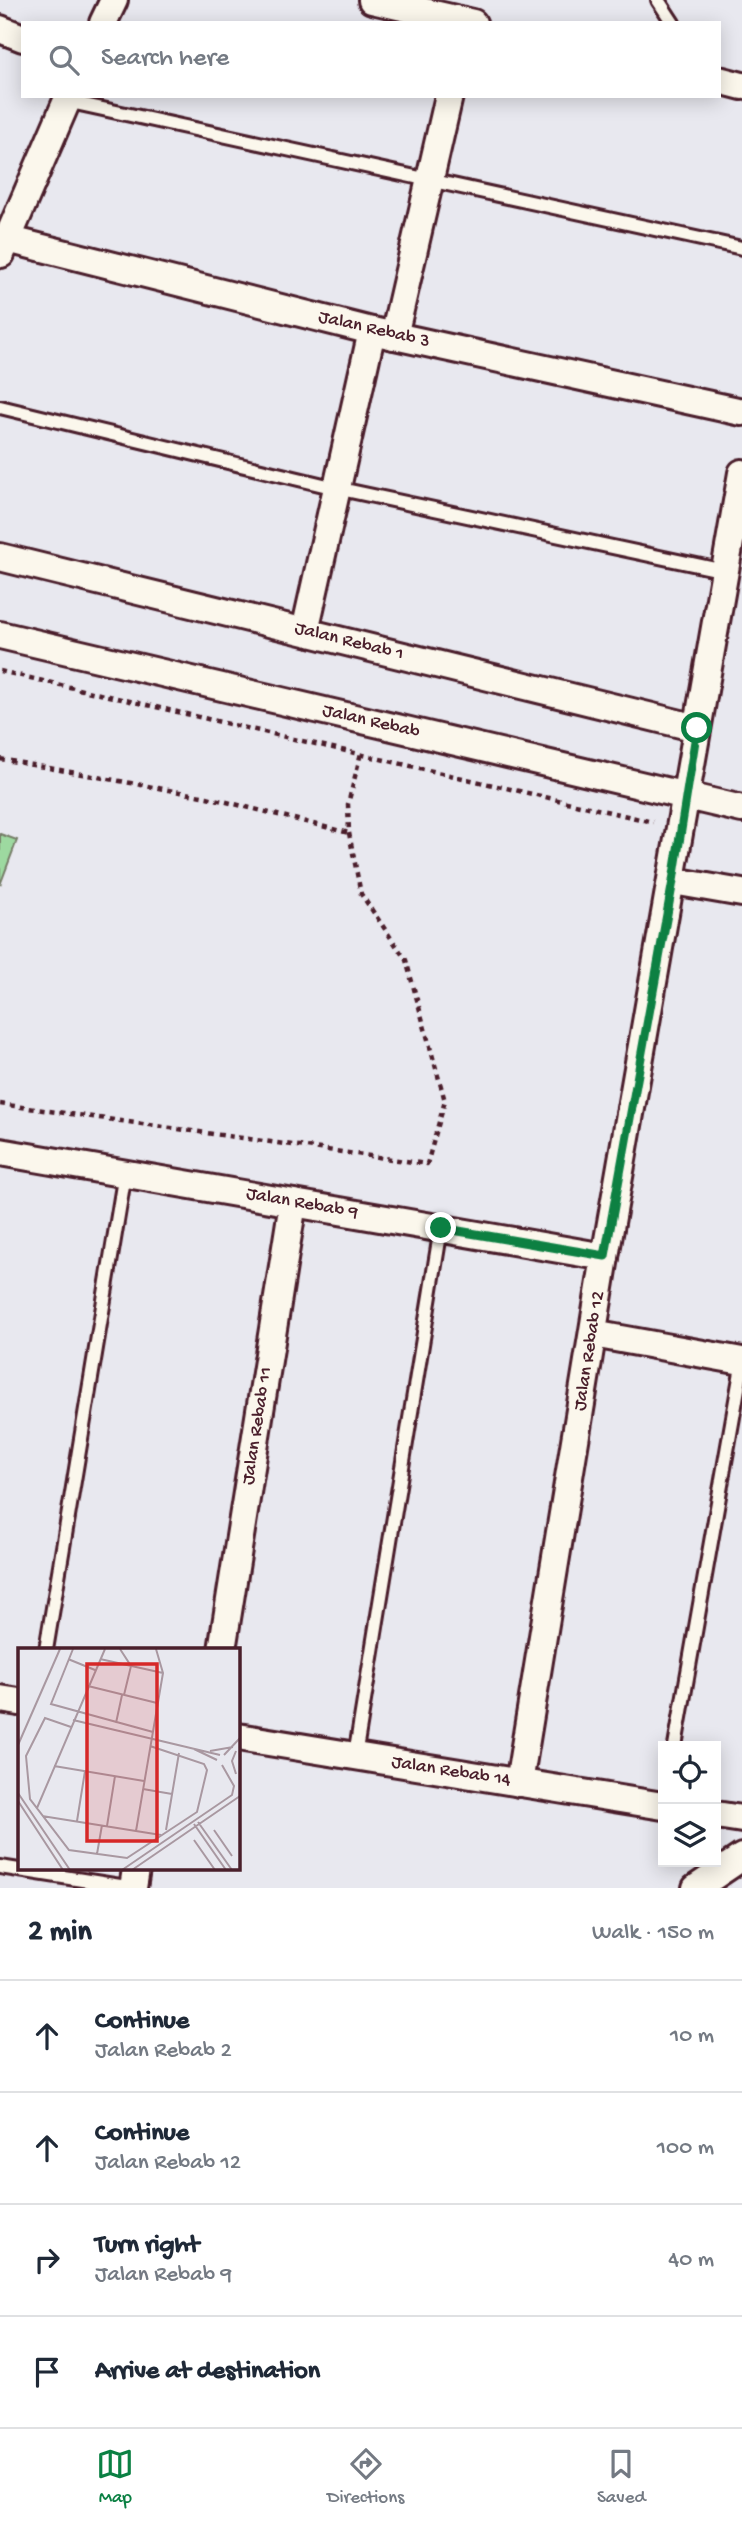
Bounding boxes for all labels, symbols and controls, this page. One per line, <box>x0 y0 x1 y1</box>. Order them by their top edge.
search box <box>21 21 721 98</box>
icon: search <box>45 41 83 79</box>
text: Search here <box>101 44 229 75</box>
street label: Jalan Rebab 3 <box>316 306 432 354</box>
street label: Jalan Rebab 1 <box>292 617 406 667</box>
street label: Jalan Rebab <box>320 700 422 744</box>
route start <box>681 712 712 743</box>
street label: Jalan Rebab 9 <box>244 1183 360 1225</box>
route end <box>425 1212 456 1243</box>
street label: Jalan Rebab 12 <box>569 1290 611 1412</box>
street label: Jalan Rebab 11 <box>237 1365 279 1487</box>
inset map <box>18 1648 240 1870</box>
map controls <box>658 1741 721 1867</box>
button: locate <box>658 1741 721 1804</box>
street label: Jalan Rebab 14 <box>390 1751 512 1793</box>
button: layers <box>658 1804 721 1867</box>
text: 2 min <box>28 1916 92 1951</box>
text: Walk · 150 m <box>592 1920 714 1947</box>
text: Continue <box>95 2007 189 2038</box>
icon: ahead <box>28 2017 66 2055</box>
text: 10 m <box>670 2023 714 2050</box>
text: Jalan Rebab 2 <box>95 2038 232 2065</box>
text: Continue <box>95 2119 189 2150</box>
icon: ahead <box>28 2129 66 2167</box>
text: 100 m <box>657 2135 714 2162</box>
text: Jalan Rebab 12 <box>95 2150 241 2177</box>
text: Turn right <box>95 2231 199 2262</box>
icon: right <box>28 2241 66 2279</box>
text: 40 m <box>668 2247 714 2274</box>
text: Jalan Rebab 9 <box>95 2262 232 2289</box>
icon: arrive <box>28 2353 66 2391</box>
text: Arrive at destination <box>95 2357 320 2388</box>
tab: Map <box>96 2445 134 2510</box>
tab: Directions <box>327 2445 404 2510</box>
tab: Saved <box>597 2445 646 2510</box>

